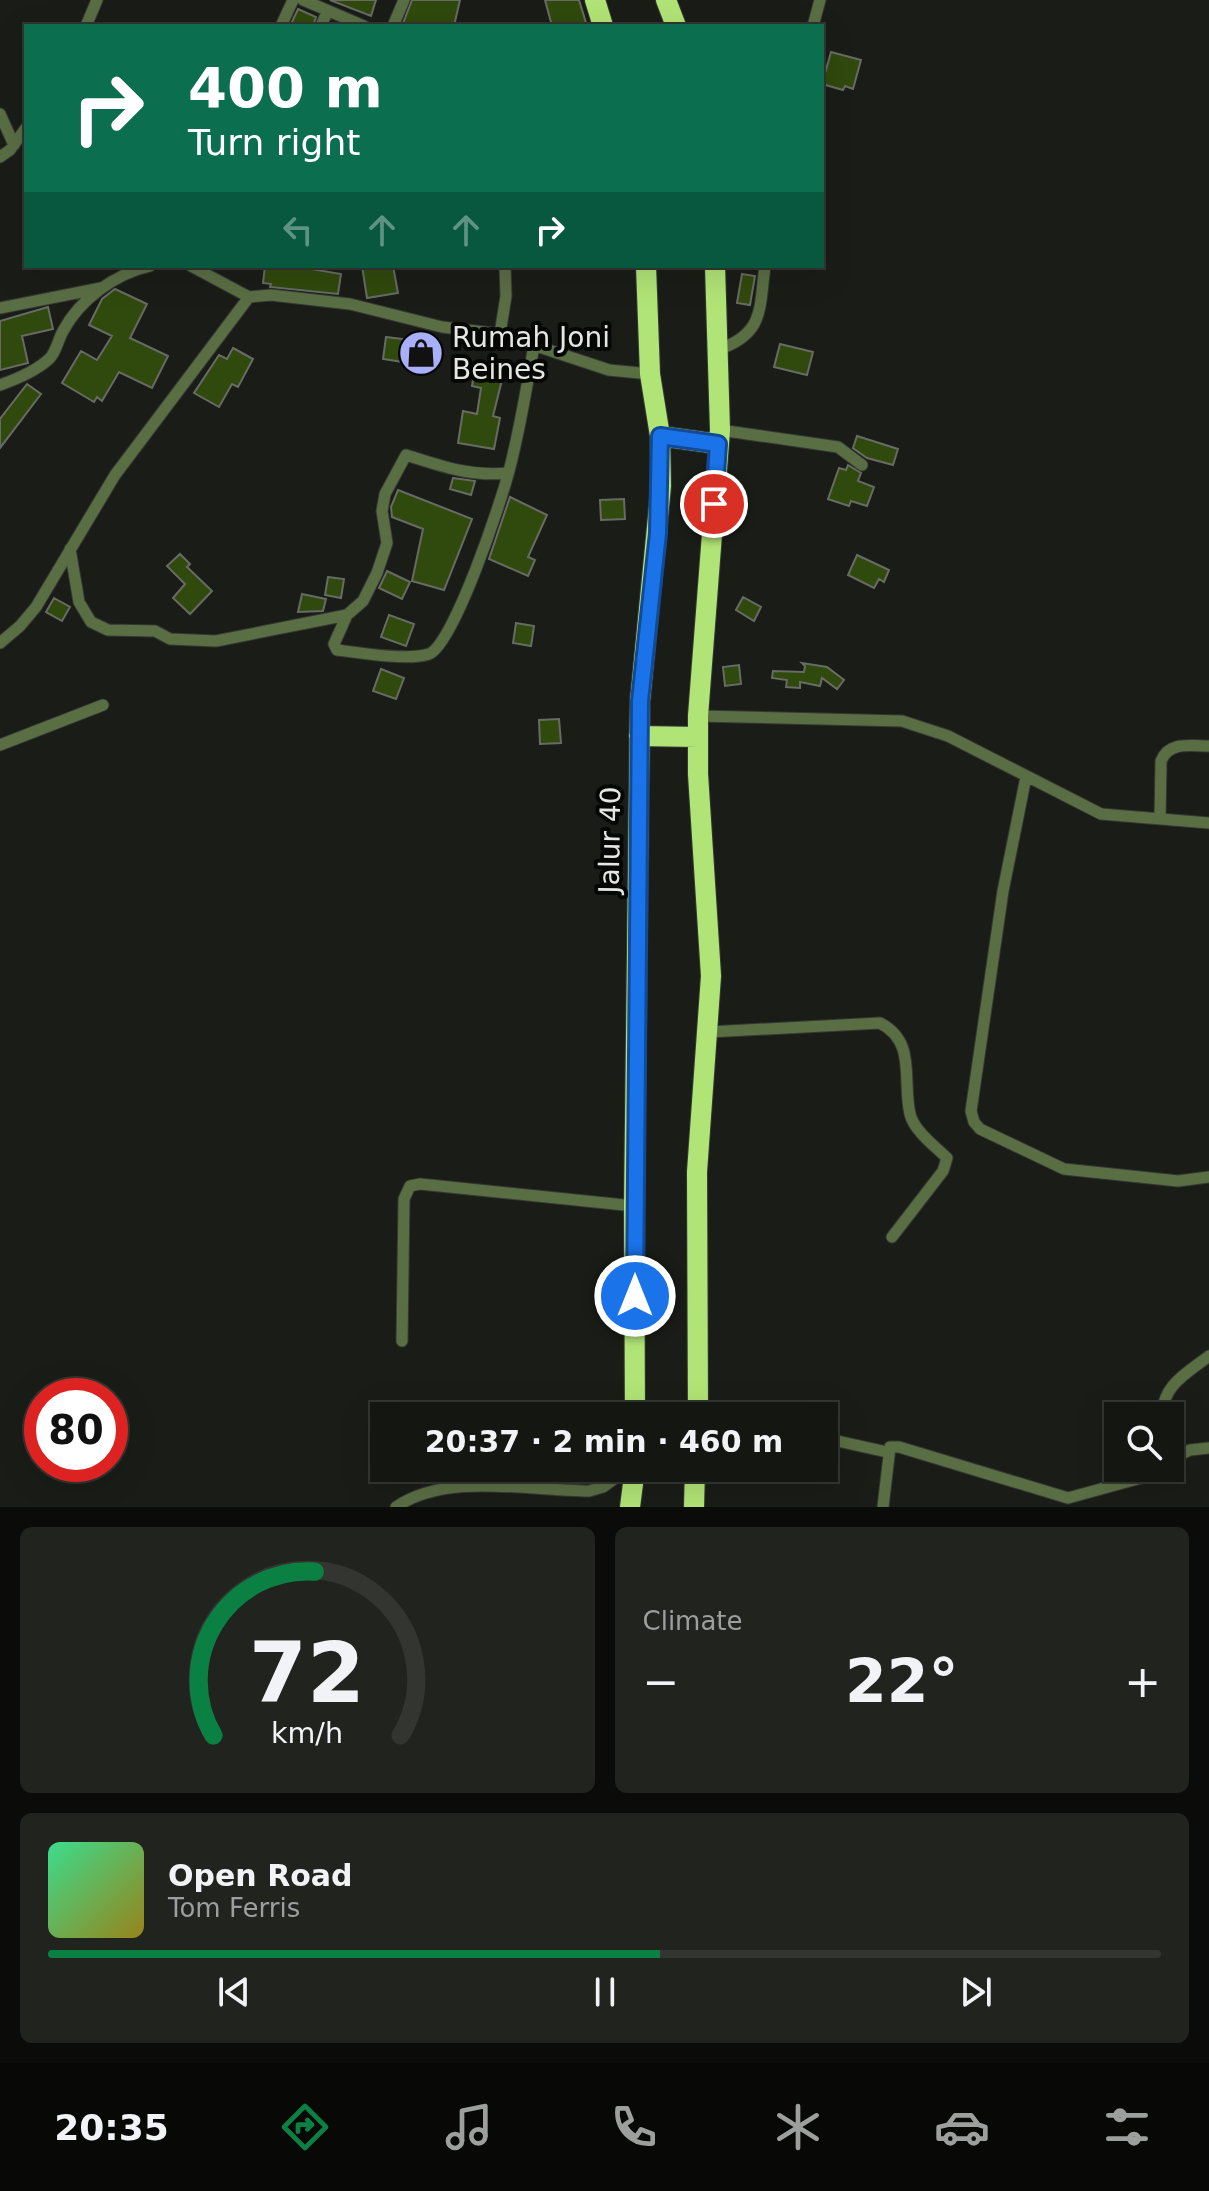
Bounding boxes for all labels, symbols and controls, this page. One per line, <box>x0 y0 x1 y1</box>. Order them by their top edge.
text: 400 m <box>188 55 383 120</box>
icon: right <box>56 56 160 160</box>
text: Turn right <box>188 122 360 163</box>
icon: left <box>276 208 320 252</box>
icon: ahead <box>360 208 404 252</box>
icon: ahead <box>444 208 488 252</box>
icon: right <box>528 208 572 252</box>
place label: Rumah Joni Beines <box>452 321 610 386</box>
shop icon: Rumah Joni Beines <box>397 329 445 377</box>
pin <box>680 470 748 538</box>
icon: arrive <box>692 482 736 526</box>
street label: Jalur 40 <box>593 786 627 896</box>
position arrow <box>593 1254 677 1338</box>
speed limit sign: 80 <box>24 1378 128 1482</box>
map controls <box>1104 1402 1184 1482</box>
button: search <box>1104 1402 1184 1482</box>
text: 20:37 · 2 min · 460 m <box>425 1424 783 1459</box>
text: Climate <box>643 1606 743 1636</box>
text: 72 <box>249 1625 365 1722</box>
text: 22° <box>845 1646 959 1716</box>
text: − <box>643 1656 679 1707</box>
text: + <box>1124 1656 1161 1707</box>
text: km/h <box>271 1716 343 1750</box>
text: Open Road <box>168 1858 353 1893</box>
text: Tom Ferris <box>168 1893 300 1923</box>
icon: previous <box>212 1970 256 2014</box>
icon: pause <box>583 1970 627 2014</box>
icon: next <box>954 1970 998 2014</box>
icon: directions <box>277 2099 333 2155</box>
icon: music <box>441 2099 497 2155</box>
icon: phone <box>606 2099 662 2155</box>
icon: climate <box>770 2099 826 2155</box>
icon: car <box>934 2099 990 2155</box>
icon: filters <box>1099 2099 1155 2155</box>
text: 20:35 <box>54 2107 169 2148</box>

